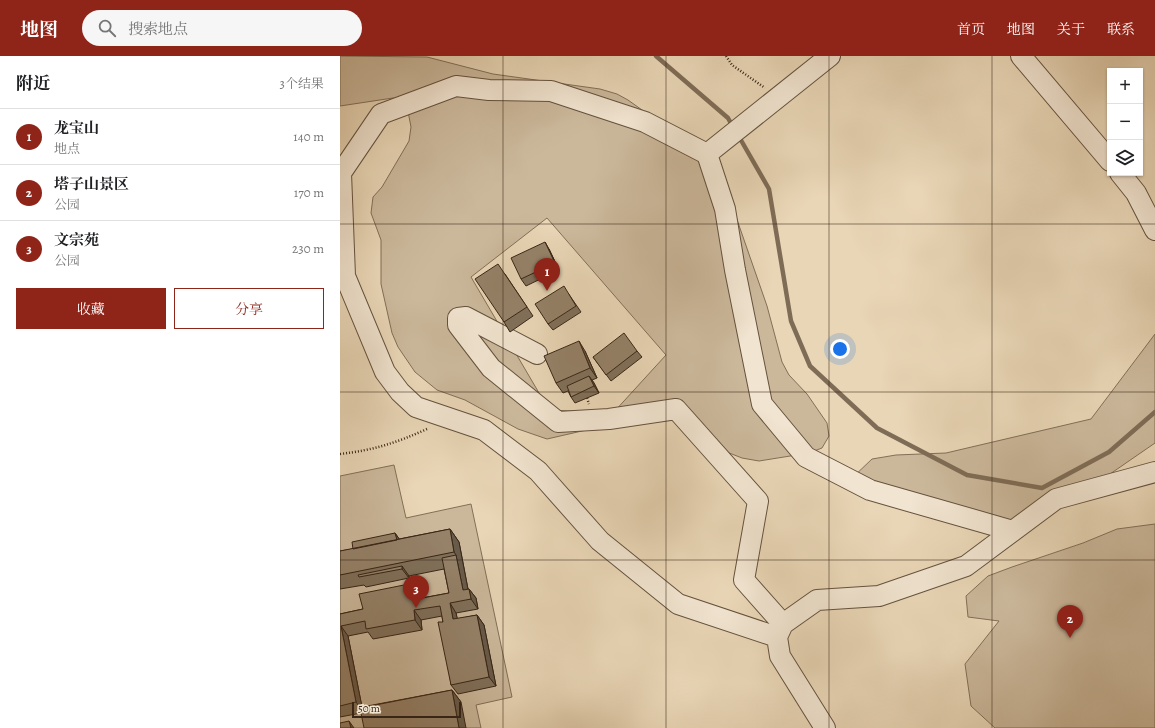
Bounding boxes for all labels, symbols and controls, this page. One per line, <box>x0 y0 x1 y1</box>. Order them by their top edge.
search box <box>82 10 362 46</box>
text: 地图 <box>20 17 58 43</box>
icon: search <box>96 17 118 39</box>
text: 搜索地点 <box>128 19 188 39</box>
text: 首页 <box>957 20 985 39</box>
text: 地图 <box>1007 20 1035 39</box>
text: 关于 <box>1057 20 1085 39</box>
text: 联系 <box>1107 20 1135 39</box>
map controls <box>1107 68 1143 176</box>
button: + <box>1107 68 1143 104</box>
text: 附近 <box>16 72 50 95</box>
text: 3个结果 <box>280 75 324 92</box>
button: − <box>1107 104 1143 140</box>
text: 龙宝山 <box>54 118 99 138</box>
text: 1 <box>27 128 31 145</box>
text: 140 m <box>293 128 324 145</box>
text: 地点 <box>54 140 80 157</box>
button: layers <box>1107 140 1143 176</box>
text: 塔子山景区 <box>54 174 129 194</box>
text: 2 <box>26 184 32 201</box>
text: 170 m <box>294 184 324 201</box>
text: 公园 <box>54 196 80 213</box>
text: 文宗苑 <box>54 230 99 250</box>
text: 3 <box>26 240 32 257</box>
text: 230 m <box>292 240 324 257</box>
text: 公园 <box>54 252 80 269</box>
pin: 1 <box>534 258 560 291</box>
button: 收藏 <box>16 288 166 329</box>
button: 分享 <box>174 288 324 329</box>
your location <box>830 339 850 359</box>
pin: 3 <box>403 575 429 608</box>
pin: 2 <box>1057 605 1083 638</box>
scale bar <box>352 700 461 719</box>
text: 50 m <box>358 701 380 716</box>

